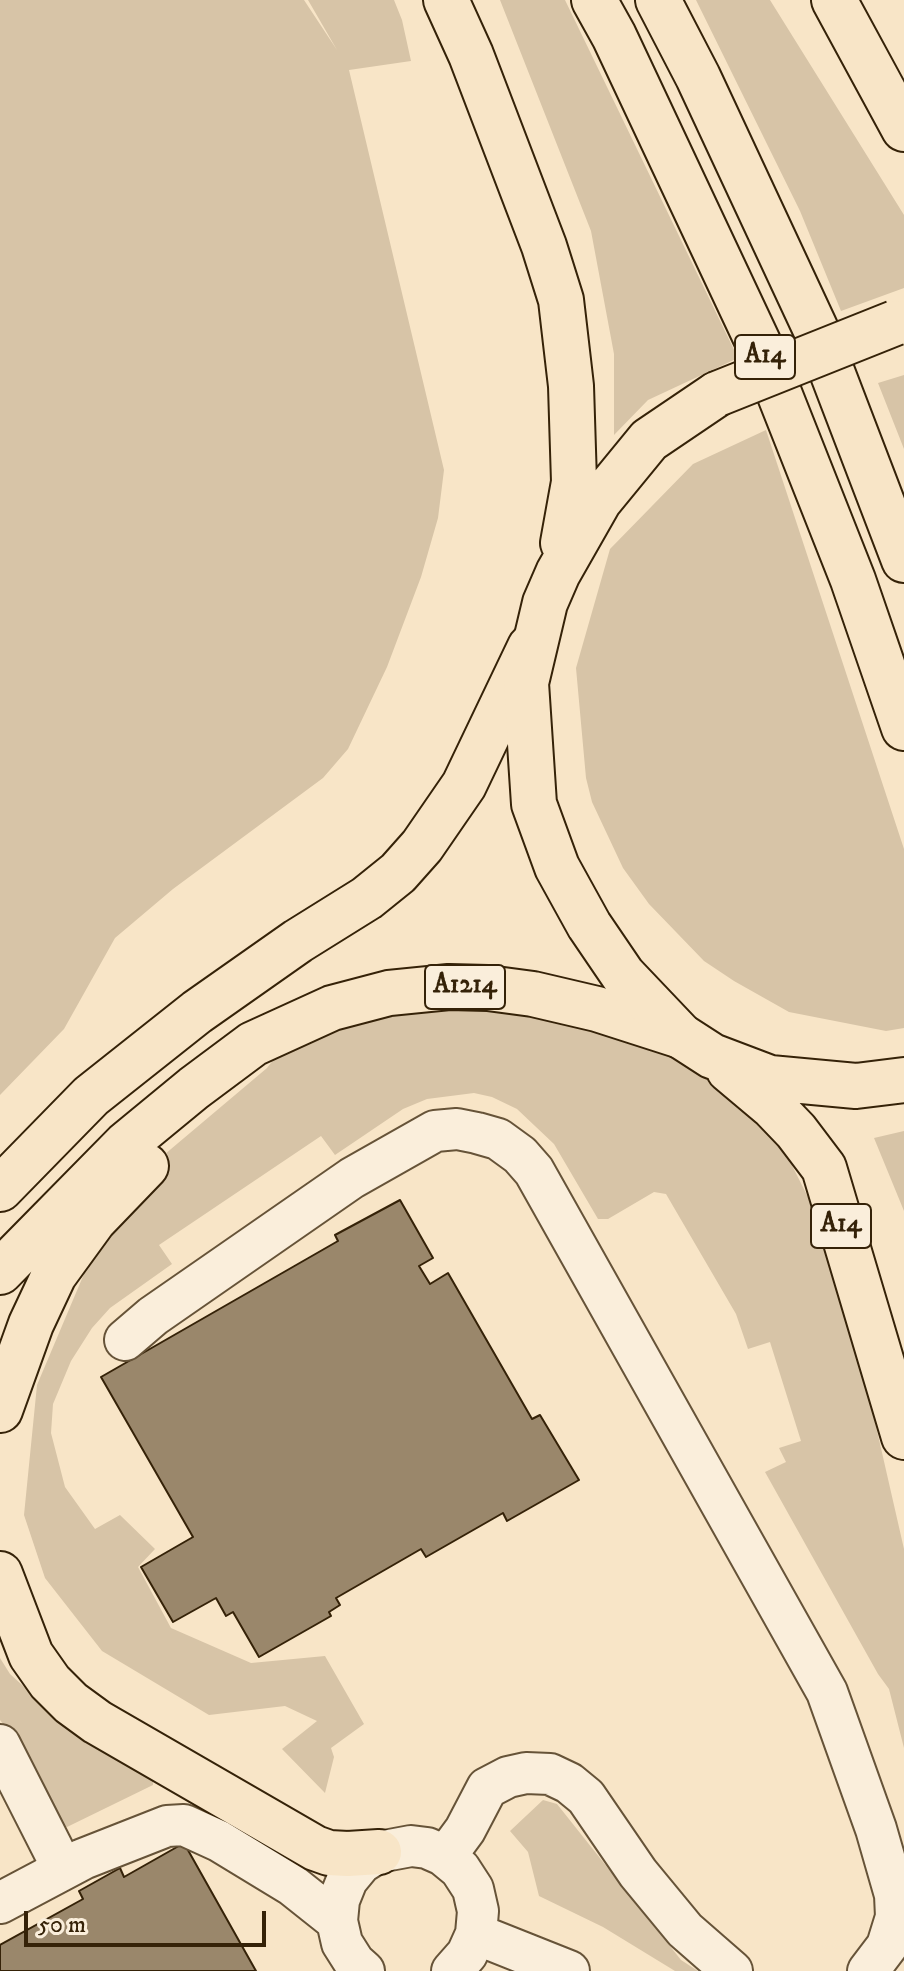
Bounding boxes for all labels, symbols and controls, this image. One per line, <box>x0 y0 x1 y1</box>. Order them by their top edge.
road number: A14 <box>735 335 795 379</box>
road number: A1214 <box>425 965 505 1009</box>
road number: A14 <box>811 1204 871 1248</box>
scale bar <box>28 1895 270 1945</box>
text: 50 m <box>38 1910 86 1940</box>

